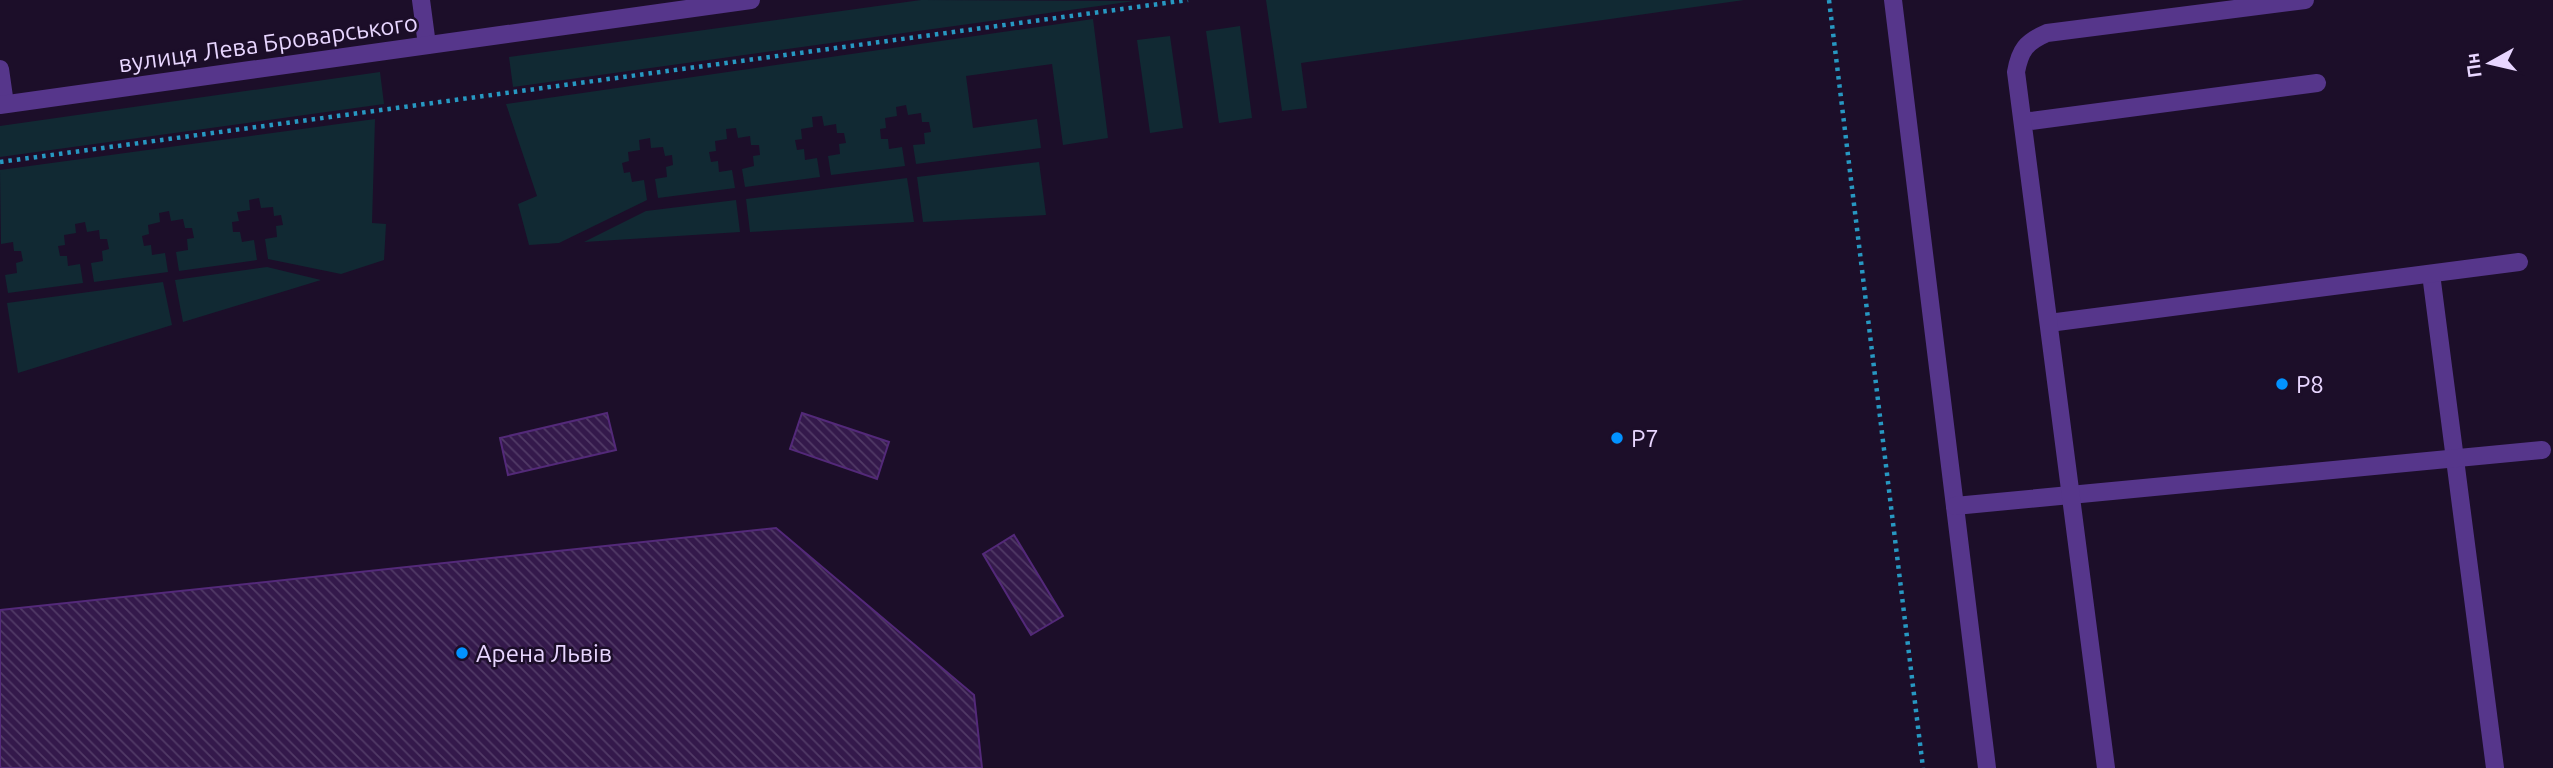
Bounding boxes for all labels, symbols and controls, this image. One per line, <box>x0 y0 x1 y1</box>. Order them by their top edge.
street label: вулиця Лева Броварського <box>117 9 419 77</box>
north arrow <box>2455 28 2525 98</box>
text: Пн <box>2461 51 2486 79</box>
place label: P8 <box>2296 371 2324 398</box>
marker: P8 <box>2274 376 2290 392</box>
place label: P7 <box>1631 425 1659 452</box>
marker: P7 <box>1609 430 1625 446</box>
place label: Арена Львів <box>476 640 612 667</box>
marker: Арена Львів <box>454 645 470 661</box>

